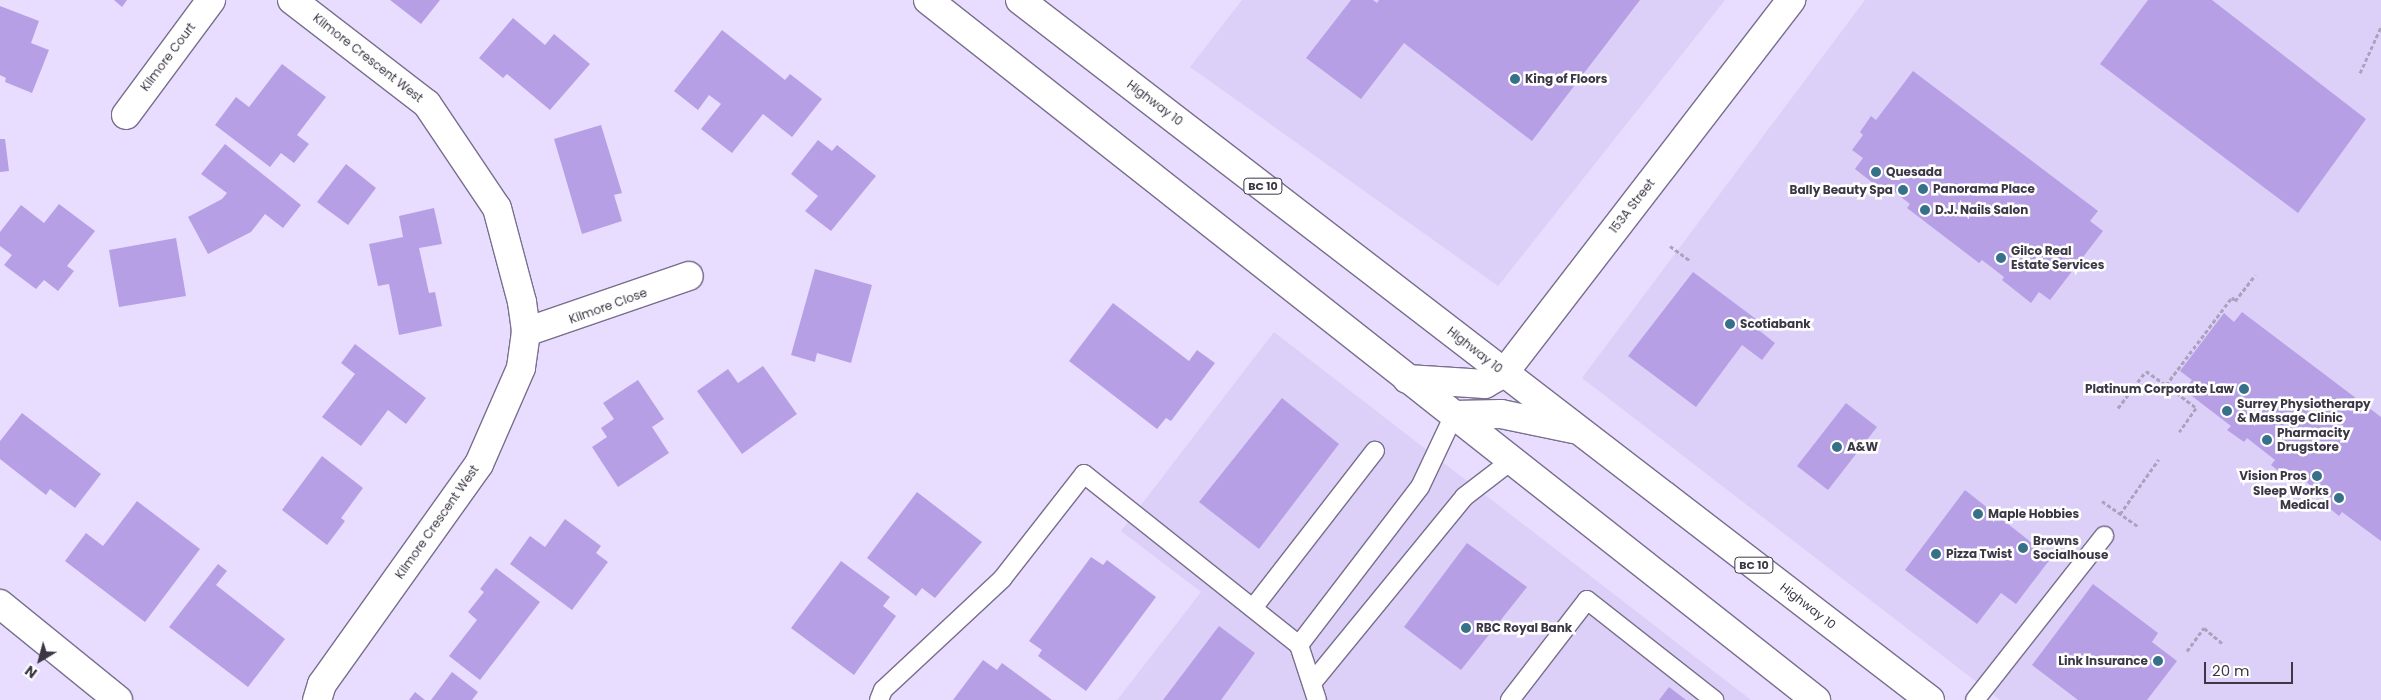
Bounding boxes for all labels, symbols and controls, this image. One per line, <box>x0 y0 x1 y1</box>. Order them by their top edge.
street label: Kilmore Crescent West <box>310 11 426 105</box>
street label: Kilmore Court <box>138 20 198 94</box>
place label: King of Floors <box>1525 72 1607 86</box>
marker: King of Floors <box>1509 73 1521 85</box>
street label: Highway 10 <box>1124 77 1186 129</box>
place label: Quesada <box>1886 165 1942 179</box>
marker: Quesada <box>1870 166 1882 178</box>
street label: 153A Street <box>1606 176 1658 236</box>
road number: BC 10 <box>1243 178 1283 195</box>
place label: Panorama Place <box>1933 182 2035 196</box>
place label: Bally Beauty Spa <box>1790 183 1893 197</box>
marker: Panorama Place <box>1917 183 1929 195</box>
marker: Bally Beauty Spa <box>1897 184 1909 196</box>
place label: D.J. Nails Salon <box>1935 203 2028 217</box>
marker: D.J. Nails Salon <box>1919 204 1931 216</box>
place label: Gilco Real Estate Services <box>2011 244 2104 272</box>
marker: Gilco Real Estate Services <box>1995 252 2007 264</box>
street label: Kilmore Close <box>567 285 649 327</box>
place label: Scotiabank <box>1740 317 1811 331</box>
marker: Scotiabank <box>1724 318 1736 330</box>
street label: Highway 10 <box>1444 324 1506 376</box>
place label: Platinum Corporate Law <box>2085 382 2234 396</box>
marker: Platinum Corporate Law <box>2238 383 2250 395</box>
place label: Surrey Physiotherapy & Massage Clinic <box>2237 397 2371 425</box>
marker: Surrey Physiotherapy & Massage Clinic <box>2221 405 2233 417</box>
place label: Pharmacity Drugstore <box>2277 426 2350 454</box>
marker: Pharmacity Drugstore <box>2261 434 2273 446</box>
place label: A&W <box>1847 440 1878 454</box>
marker: A&W <box>1831 441 1843 453</box>
street label: Kilmore Crescent West <box>392 462 482 582</box>
place label: Vision Pros <box>2239 469 2307 483</box>
marker: Vision Pros <box>2311 470 2323 482</box>
place label: Sleep Works Medical <box>2253 484 2329 512</box>
marker: Sleep Works Medical <box>2333 492 2345 504</box>
place label: Maple Hobbies <box>1988 507 2079 521</box>
marker: Maple Hobbies <box>1972 508 1984 520</box>
place label: Browns Socialhouse <box>2033 534 2108 562</box>
marker: Browns Socialhouse <box>2017 542 2029 554</box>
place label: Pizza Twist <box>1946 547 2012 561</box>
marker: Pizza Twist <box>1930 548 1942 560</box>
road number: BC 10 <box>1734 556 1774 574</box>
street label: Highway 10 <box>1777 580 1839 632</box>
place label: RBC Royal Bank <box>1476 621 1572 635</box>
marker: RBC Royal Bank <box>1460 622 1472 634</box>
north arrow <box>15 635 65 685</box>
scale bar <box>2206 652 2295 684</box>
place label: Link Insurance <box>2058 654 2148 668</box>
marker: Link Insurance <box>2152 655 2164 667</box>
text: 20 m <box>2212 660 2250 681</box>
text: N <box>21 661 41 683</box>

